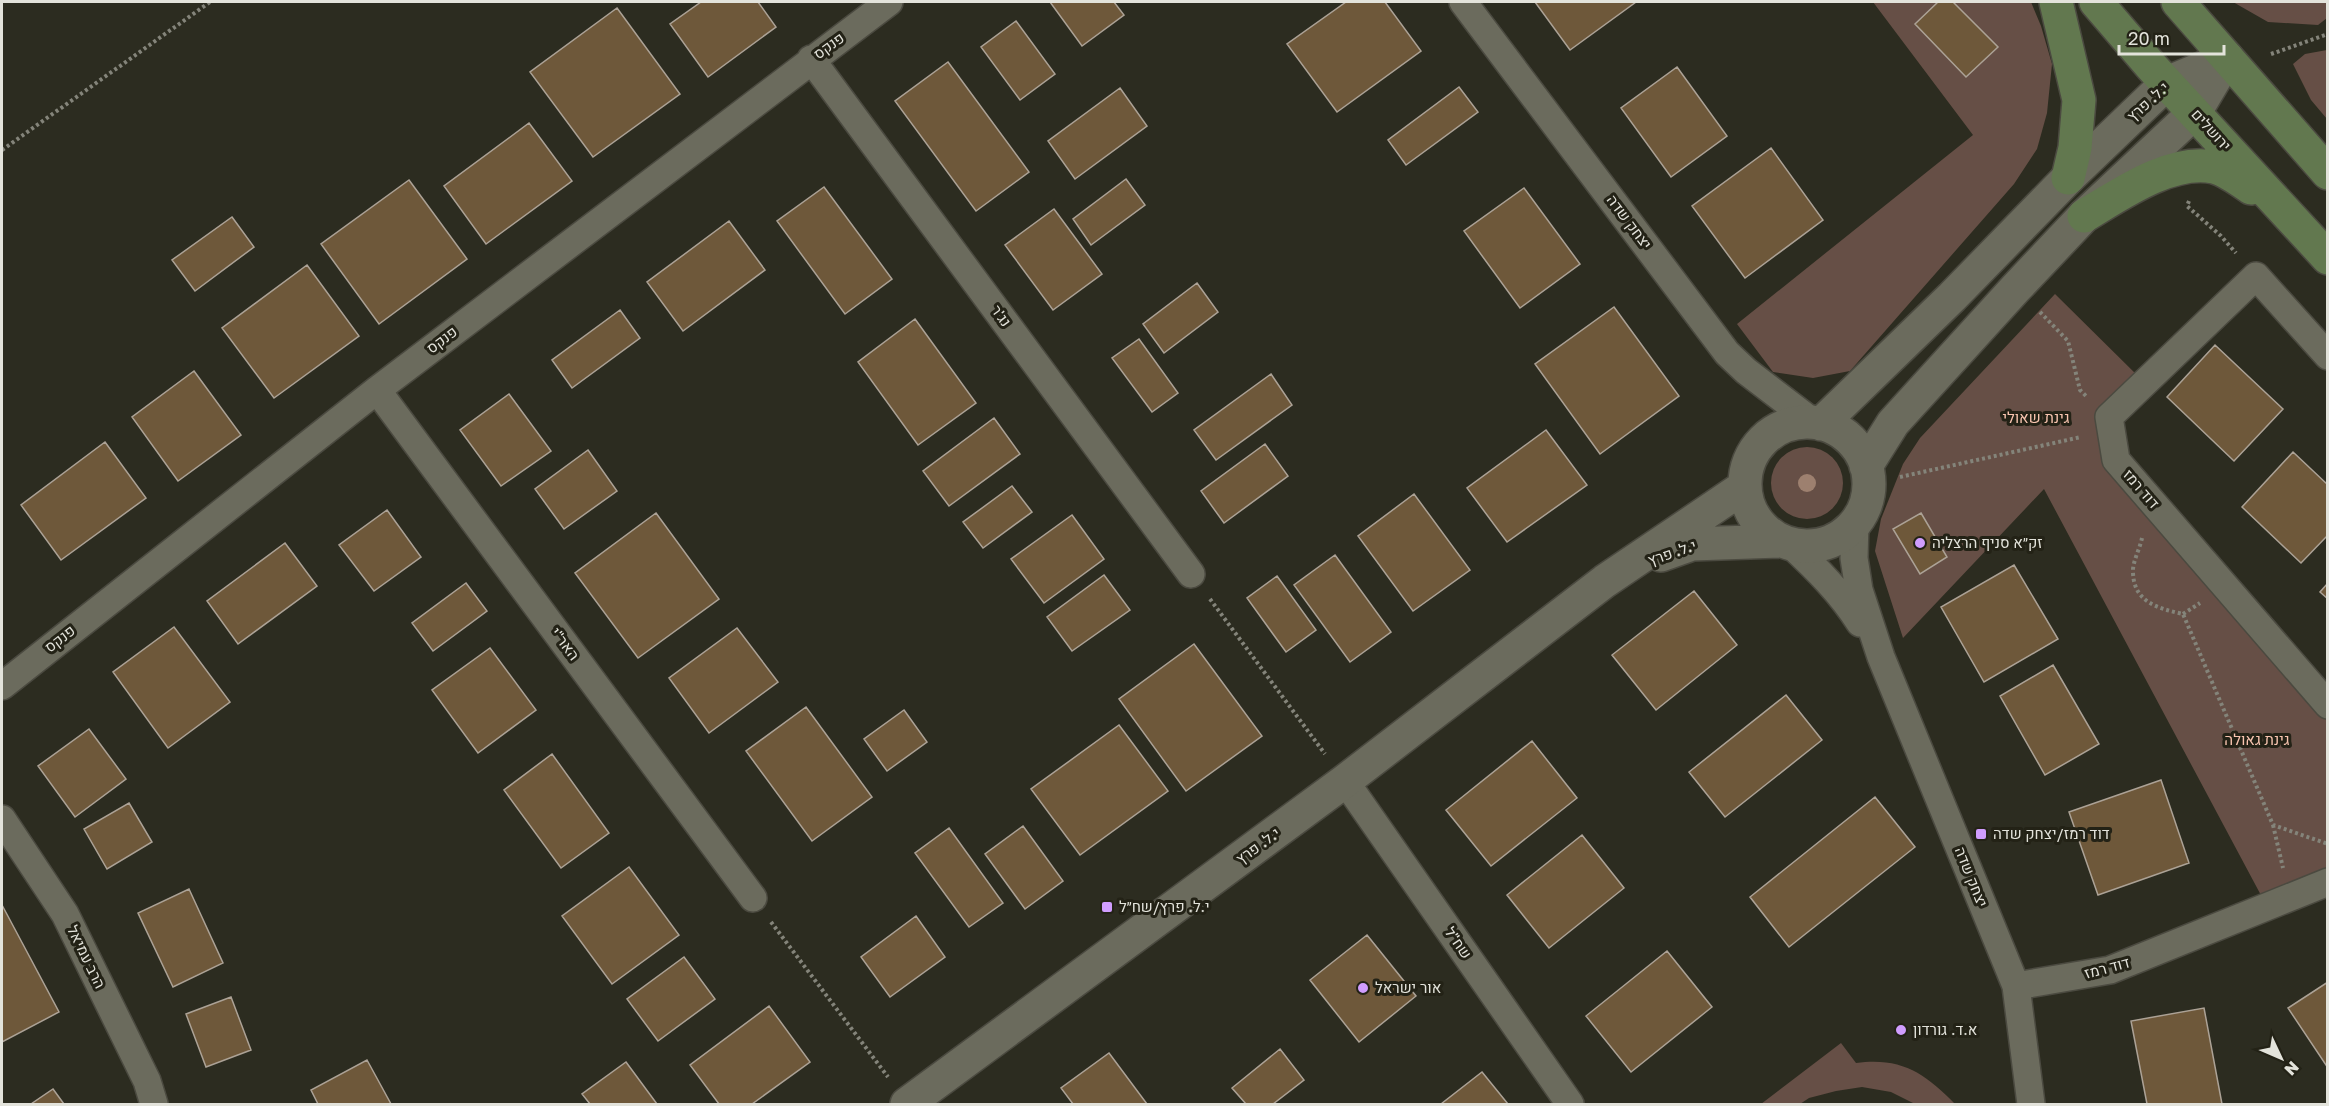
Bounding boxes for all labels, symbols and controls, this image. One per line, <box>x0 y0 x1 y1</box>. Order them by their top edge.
scale bar <box>2119 18 2224 56</box>
text: 20 m <box>2128 27 2170 49</box>
street label: פנקס <box>809 28 847 62</box>
street label: י.ל. פרץ <box>2123 78 2172 125</box>
street label: ירושלים <box>2188 105 2235 154</box>
street label: יצחק שדה <box>1604 191 1656 252</box>
street label: נג'ר <box>988 301 1016 330</box>
street label: פנקס <box>423 322 460 357</box>
park label: גינת שאולי <box>2002 408 2070 426</box>
street label: דוד רמז <box>2120 465 2164 512</box>
place label: זק״א סניף הרצליה <box>1932 533 2043 551</box>
street label: י.ל. פרץ <box>1645 535 1698 569</box>
marker: זק״א סניף הרצליה <box>1913 536 1927 550</box>
street label: פנקס <box>41 621 78 656</box>
street label: האר"י <box>548 624 584 663</box>
park label: גינת גאולה <box>2224 730 2290 748</box>
street label: י.ל. פרץ <box>1232 823 1283 867</box>
place label: דוד רמז/יצחק שדה <box>1993 824 2110 842</box>
marker: דוד רמז/יצחק שדה <box>1974 827 1988 841</box>
street label: יצחק שדה <box>1952 844 1992 909</box>
place label: י.ל. פרץ/שח״ל <box>1119 897 1210 915</box>
marker: י.ל. פרץ/שח״ל <box>1100 900 1114 914</box>
street label: הרב עמיאל <box>64 922 110 991</box>
street label: שח"ל <box>1442 923 1476 962</box>
street label: דוד רמז <box>2082 952 2131 982</box>
place label: אור ישראל <box>1375 978 1441 996</box>
marker: אור ישראל <box>1356 981 1370 995</box>
place label: א.ד. גורדון <box>1913 1020 1977 1038</box>
marker: א.ד. גורדון <box>1894 1023 1908 1037</box>
north arrow <box>2251 1028 2311 1088</box>
text: N <box>2280 1057 2303 1080</box>

